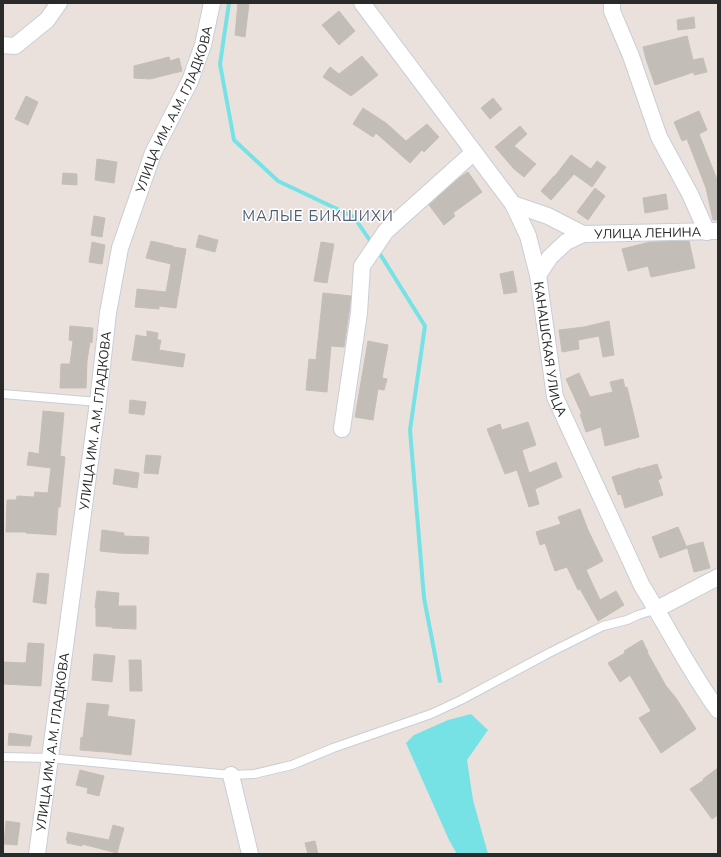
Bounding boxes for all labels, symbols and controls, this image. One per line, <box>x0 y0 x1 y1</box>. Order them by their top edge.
street label: УЛИЦА ИМ. А.М. ГЛАДКОВА <box>131 24 217 196</box>
district label: МАЛЫЕ БИКШИХИ <box>242 206 394 226</box>
street label: УЛИЦА ЛЕНИНА <box>593 223 702 244</box>
street label: КАНАШСКАЯ УЛИЦА <box>529 281 571 420</box>
street label: УЛИЦА ИМ. А.М. ГЛАДКОВА <box>75 330 116 513</box>
street label: УЛИЦА ИМ. А.М. ГЛАДКОВА <box>32 651 74 834</box>

